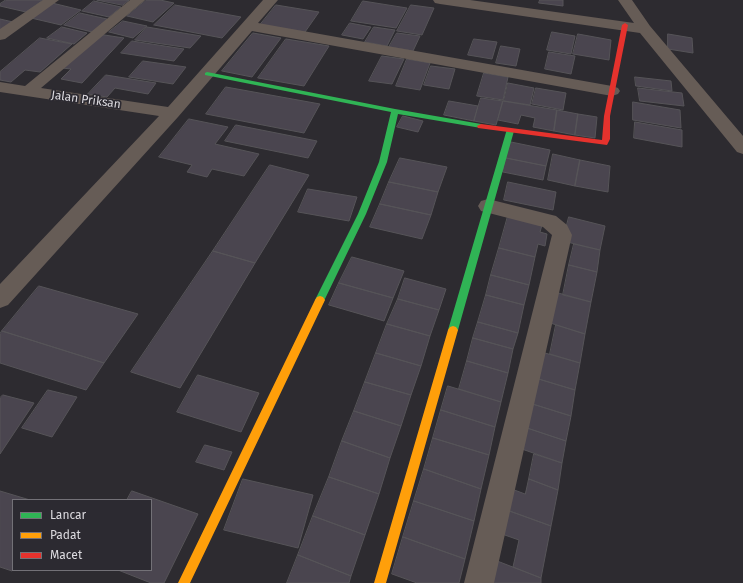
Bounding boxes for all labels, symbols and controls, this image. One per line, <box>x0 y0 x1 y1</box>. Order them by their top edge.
street label: Jalan Priksan <box>50 88 122 112</box>
legend <box>12 499 152 571</box>
text: Lancar <box>50 508 86 522</box>
text: Padat <box>50 528 81 542</box>
text: Macet <box>50 548 82 562</box>

